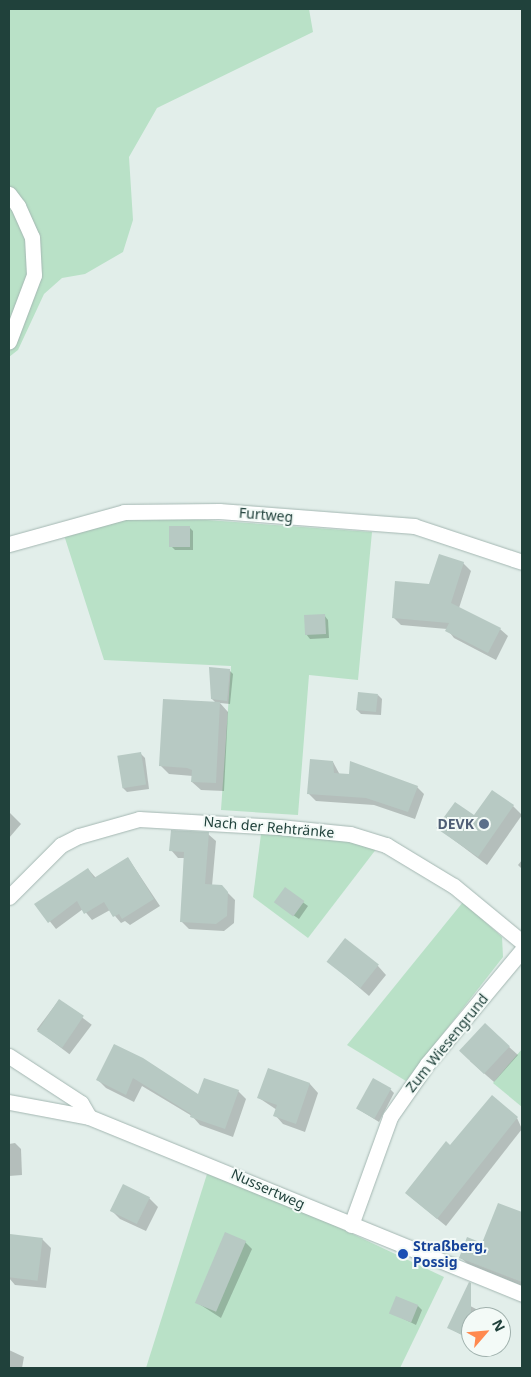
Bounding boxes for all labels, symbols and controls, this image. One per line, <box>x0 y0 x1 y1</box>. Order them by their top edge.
street label: Furtweg <box>238 504 294 526</box>
street label: Nach der Rehtränke <box>203 813 335 841</box>
place label: DEVK <box>438 816 474 832</box>
marker: DEVK <box>478 818 490 830</box>
street label: Zum Wiesengrund <box>402 991 492 1095</box>
street label: Nussertweg <box>229 1165 307 1213</box>
place label: Straßberg, Possig <box>413 1238 487 1270</box>
marker: Straßberg, Possig <box>397 1248 409 1260</box>
north arrow <box>461 1307 511 1357</box>
text: N <box>488 1316 510 1335</box>

